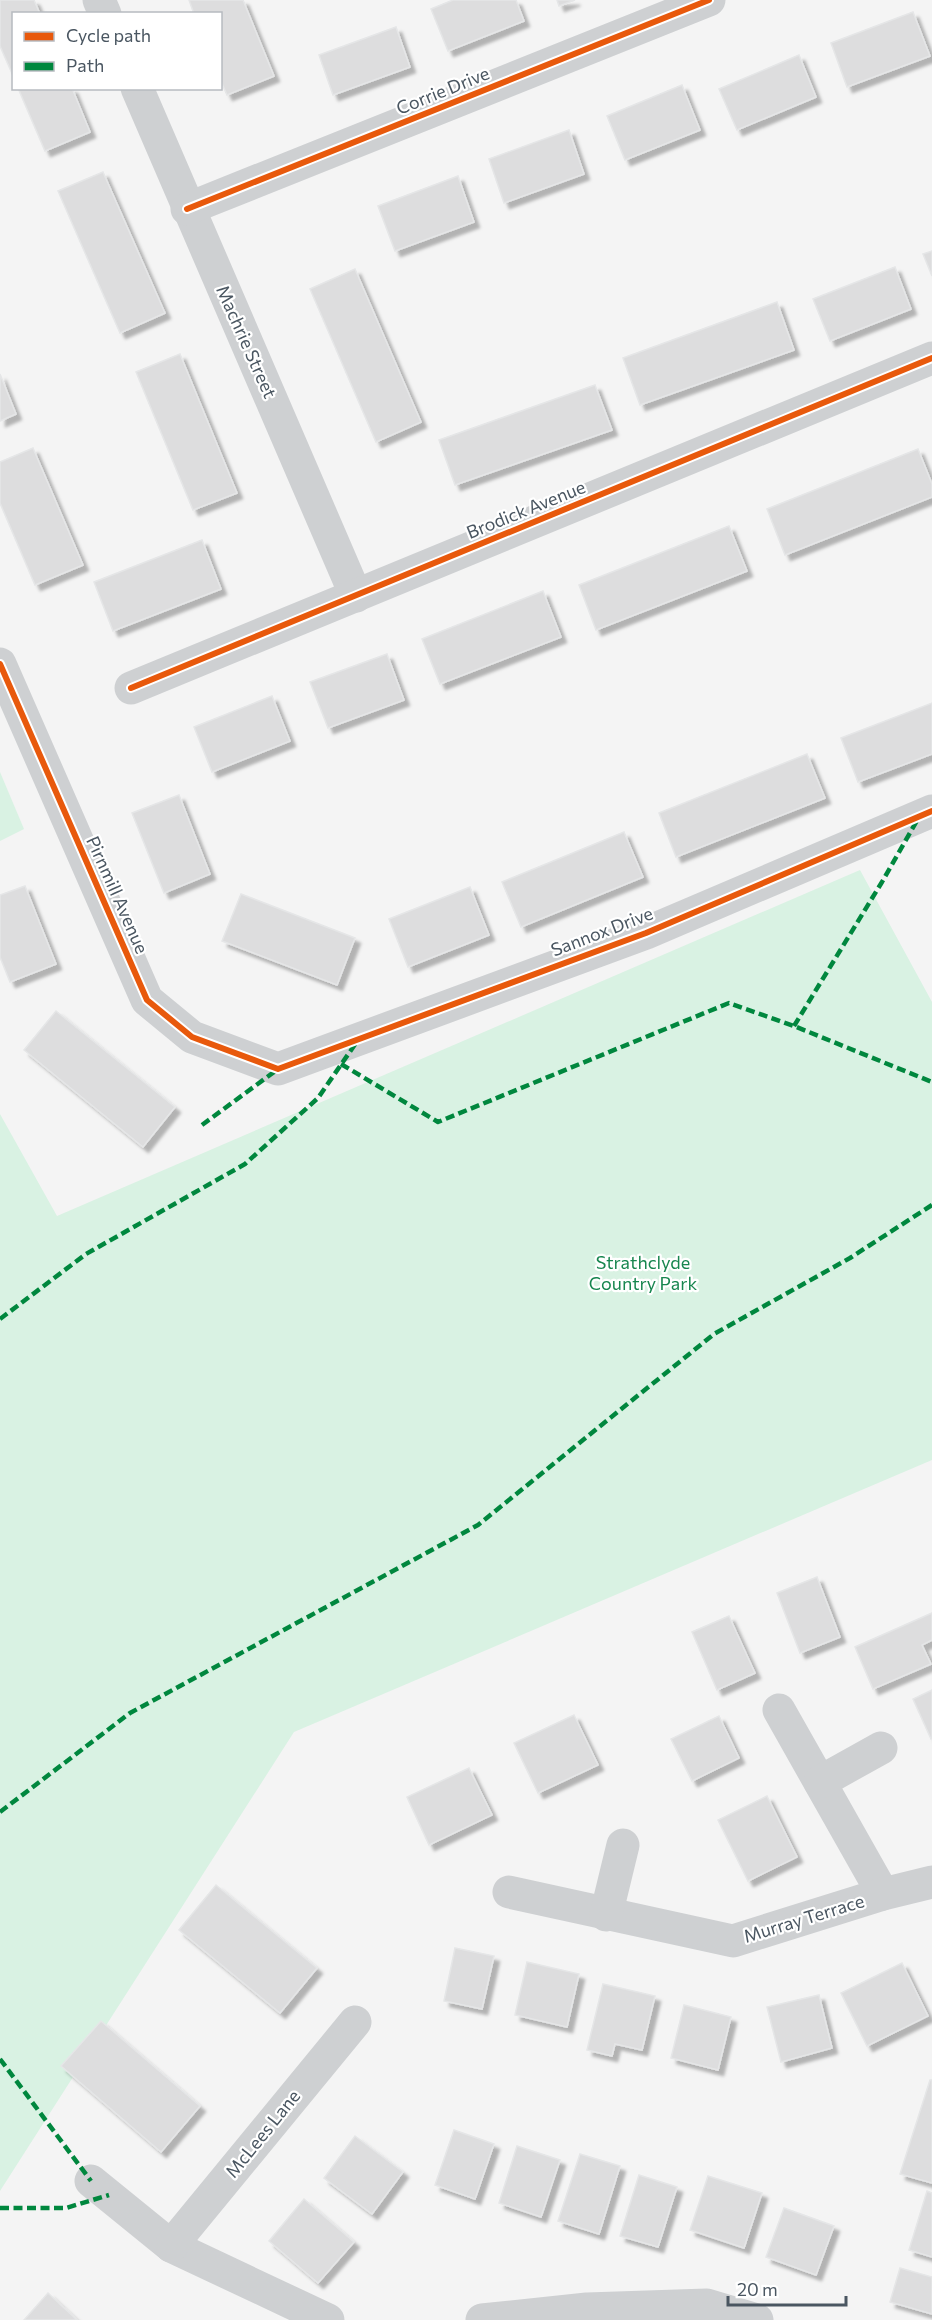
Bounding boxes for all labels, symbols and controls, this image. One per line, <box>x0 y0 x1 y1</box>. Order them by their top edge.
legend <box>12 12 222 90</box>
text: Cycle path <box>66 24 151 46</box>
text: Path <box>66 54 104 76</box>
street label: Corrie Drive <box>393 61 492 119</box>
street label: Machrie Street <box>212 282 282 401</box>
street label: Brodick Avenue <box>463 475 588 543</box>
street label: Pirnmill Avenue <box>82 832 154 957</box>
street label: Sannox Drive <box>548 902 656 961</box>
park label: Strathclyde Country Park <box>589 1251 697 1294</box>
street label: Murray Terrace <box>741 1889 867 1947</box>
street label: McLees Lane <box>220 2085 304 2182</box>
scale bar <box>728 2269 846 2307</box>
text: 20 m <box>737 2278 778 2300</box>

